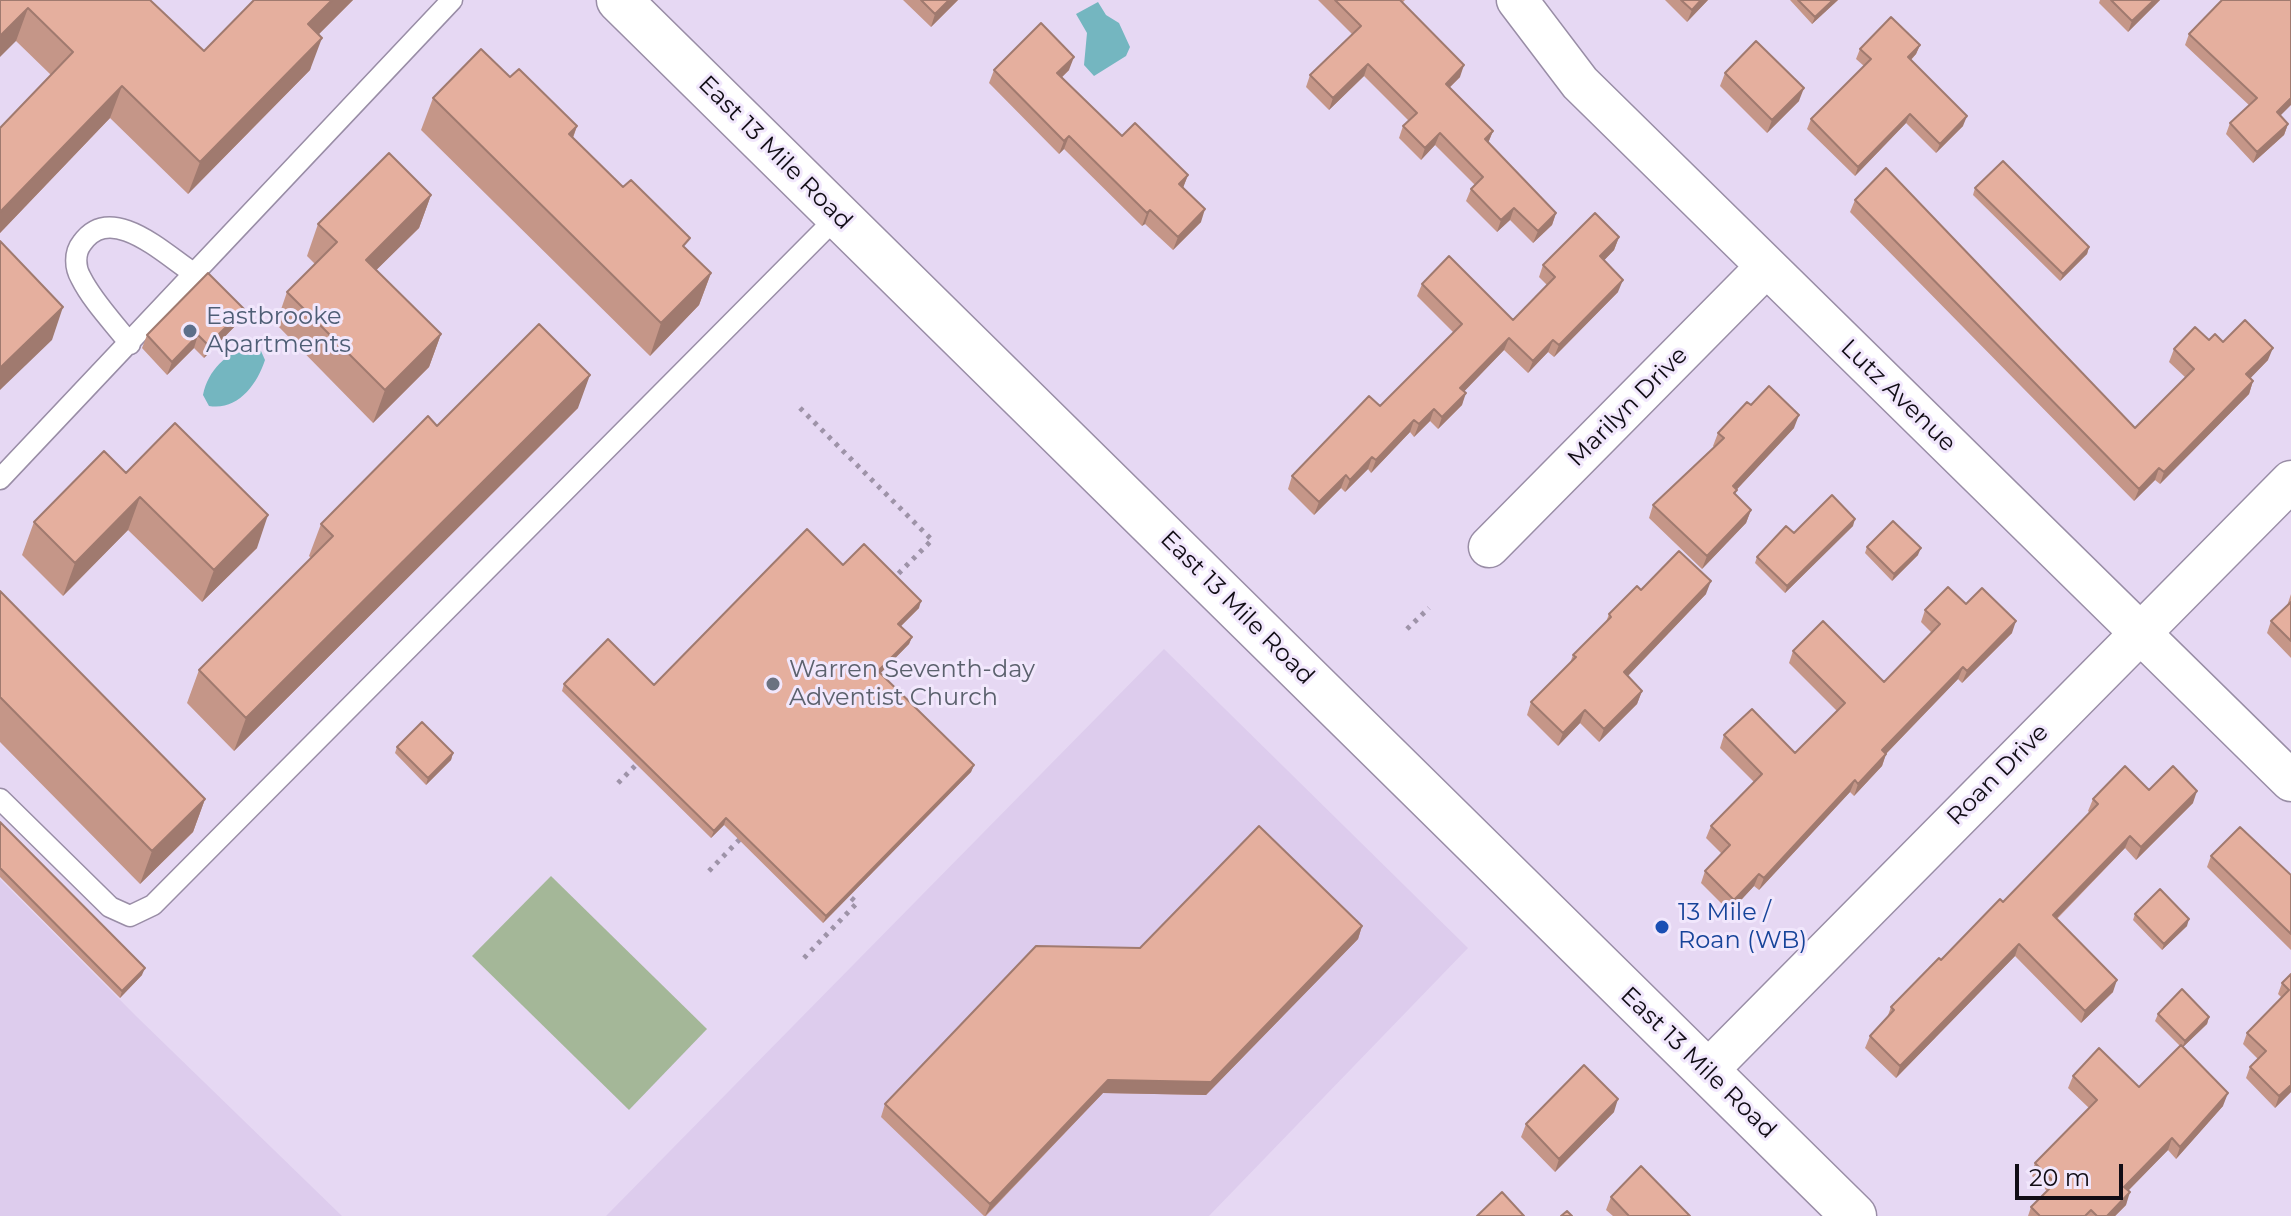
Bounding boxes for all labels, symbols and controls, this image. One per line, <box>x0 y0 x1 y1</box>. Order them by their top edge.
street label: East 13 Mile Road <box>692 70 858 236</box>
place label: Eastbrooke Apartments <box>206 303 351 359</box>
marker: Eastbrooke Apartments <box>181 322 199 340</box>
street label: Lutz Avenue <box>1834 334 1962 458</box>
street label: Marilyn Drive <box>1562 341 1694 473</box>
street label: East 13 Mile Road <box>1154 525 1320 691</box>
place label: Warren Seventh-day Adventist Church <box>789 656 1035 712</box>
marker: Warren Seventh-day Adventist Church <box>764 675 782 693</box>
street label: Roan Drive <box>1941 718 2055 832</box>
place label: 13 Mile / Roan (WB) <box>1678 899 1807 955</box>
marker: 13 Mile / Roan (WB) <box>1653 918 1671 936</box>
street label: East 13 Mile Road <box>1614 981 1782 1145</box>
scale bar <box>2019 1148 2127 1198</box>
text: 20 m <box>2029 1163 2090 1192</box>

